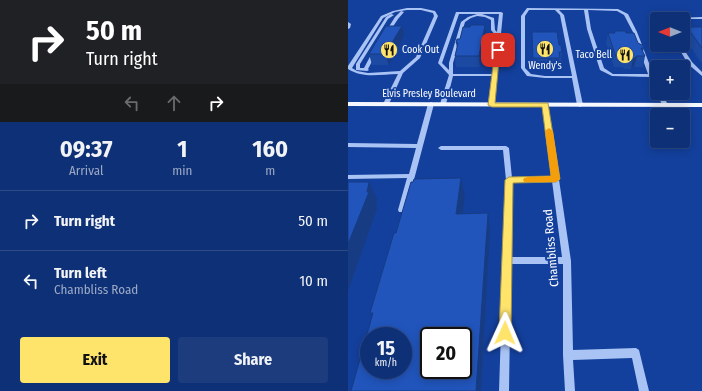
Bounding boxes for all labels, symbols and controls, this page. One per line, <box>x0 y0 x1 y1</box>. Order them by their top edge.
north arrow <box>650 12 690 52</box>
map controls <box>650 12 690 148</box>
text: 50 m <box>86 14 142 47</box>
icon: right <box>20 16 72 68</box>
pin <box>481 33 515 67</box>
icon: arrive <box>487 39 509 61</box>
restaurant icon: Wendy's <box>535 39 555 59</box>
restaurant icon: Cook Out <box>379 40 399 60</box>
place label: Cook Out <box>402 44 440 56</box>
restaurant icon: Taco Bell <box>615 45 635 65</box>
text: Turn right <box>86 48 158 70</box>
place label: Taco Bell <box>576 49 612 61</box>
place label: Wendy's <box>528 60 562 72</box>
button: + <box>650 60 690 100</box>
street label: Elvis Presley Boulevard <box>382 88 476 100</box>
icon: left <box>121 92 143 114</box>
icon: ahead <box>163 92 185 114</box>
icon: right <box>205 92 227 114</box>
button: − <box>650 108 690 148</box>
text: 09:37 <box>60 135 113 163</box>
text: 1 <box>177 135 187 163</box>
text: 160 <box>252 135 288 163</box>
text: Arrival <box>69 163 103 178</box>
text: min <box>172 163 192 178</box>
text: m <box>265 163 275 178</box>
street label: Chambliss Road <box>541 209 561 287</box>
icon: right <box>20 210 42 232</box>
text: Turn right <box>54 212 115 230</box>
text: 50 m <box>298 212 328 230</box>
text: Turn left <box>54 264 107 282</box>
icon: left <box>20 270 42 292</box>
text: 10 m <box>299 272 328 290</box>
text: Chambliss Road <box>54 282 138 297</box>
position arrow <box>484 312 526 354</box>
speed limit sign: 20 <box>420 327 472 379</box>
text: 15 <box>377 336 395 360</box>
button: Exit <box>20 337 170 383</box>
button: Share <box>178 337 328 383</box>
text: km/h <box>375 357 397 369</box>

